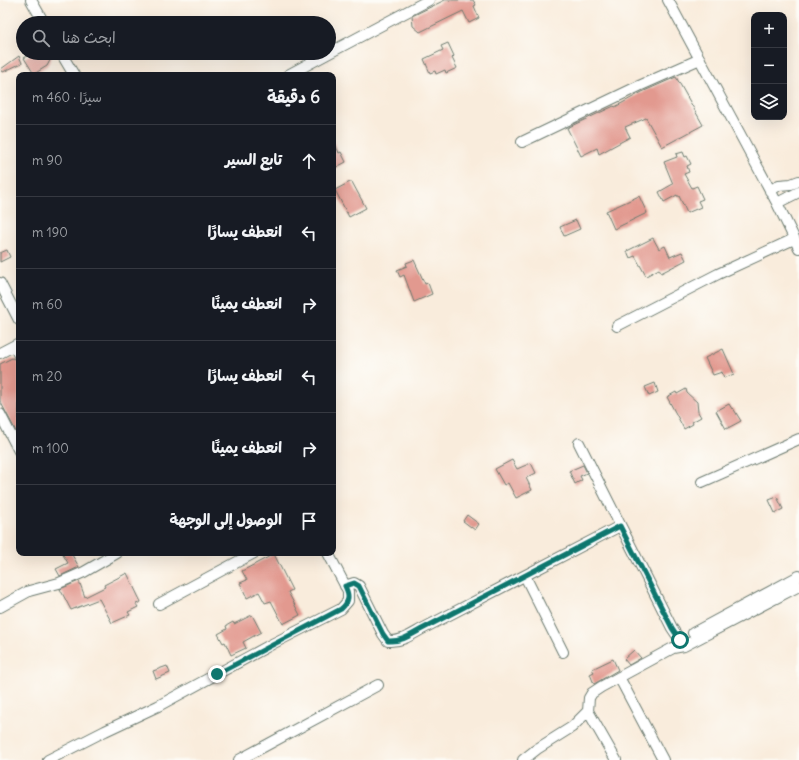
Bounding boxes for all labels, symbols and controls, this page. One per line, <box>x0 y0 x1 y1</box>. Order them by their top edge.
map controls <box>751 12 787 120</box>
button: + <box>751 12 787 48</box>
search box <box>16 16 336 60</box>
icon: search <box>30 27 52 49</box>
text: ابحث هنا <box>62 28 116 47</box>
button: − <box>751 48 787 84</box>
button: layers <box>751 84 787 120</box>
text: 6 دقيقة <box>267 86 320 108</box>
text: سيرًا · 460 m <box>32 89 102 106</box>
text: تابع السير <box>225 150 282 169</box>
icon: ahead <box>298 150 320 172</box>
text: 90 m <box>32 152 63 169</box>
text: انعطف يسارًا <box>208 222 282 241</box>
icon: left <box>298 222 320 244</box>
text: 190 m <box>32 224 68 241</box>
text: انعطف يمينًا <box>211 294 282 313</box>
icon: right <box>298 294 320 316</box>
text: 60 m <box>32 296 63 313</box>
text: انعطف يسارًا <box>208 366 282 385</box>
icon: left <box>298 366 320 388</box>
text: 20 m <box>32 368 62 385</box>
text: انعطف يمينًا <box>211 438 282 457</box>
icon: right <box>298 438 320 460</box>
text: 100 m <box>32 440 69 457</box>
text: الوصول إلى الوجهة <box>169 510 282 529</box>
icon: arrive <box>298 510 320 532</box>
route start <box>671 631 689 649</box>
route end <box>208 665 226 683</box>

